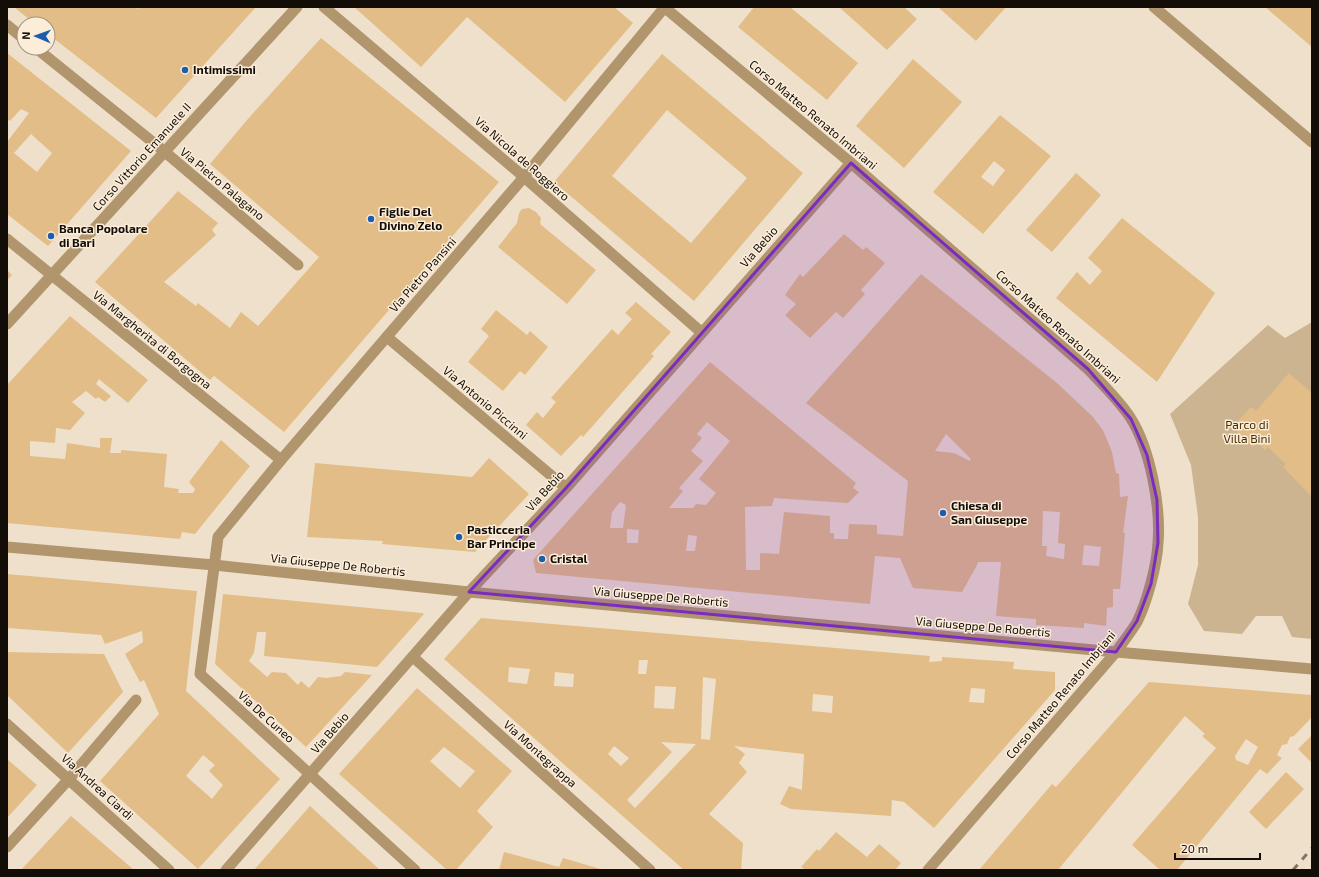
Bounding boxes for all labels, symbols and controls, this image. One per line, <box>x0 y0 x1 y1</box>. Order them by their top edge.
north arrow <box>16 16 56 56</box>
text: N <box>19 31 32 40</box>
street label: Corso Matteo Renato Imbriani <box>747 57 880 172</box>
place label: Intimissimi <box>193 62 256 76</box>
marker: Intimissimi <box>180 65 190 75</box>
street label: Corso Vittorio Emanuele II <box>89 99 193 213</box>
street label: Via Nicola de Roggiero <box>472 113 573 203</box>
street label: Via Pietro Palagano <box>178 144 268 223</box>
place label: Figlie Del Divino Zelo <box>379 204 442 232</box>
marker: Figlie Del Divino Zelo <box>366 214 376 224</box>
place label: Banca Popolare di Bari <box>59 221 148 249</box>
street label: Via Bebio <box>737 223 780 270</box>
marker: Banca Popolare di Bari <box>46 231 56 241</box>
street label: Via Pietro Pansini <box>386 234 459 315</box>
street label: Corso Matteo Renato Imbriani <box>994 267 1124 386</box>
street label: Via Margherita di Borgogna <box>91 287 215 391</box>
street label: Via Antonio Piccinni <box>440 363 531 442</box>
park label: Parco di Villa Bini <box>1223 417 1271 445</box>
street label: Via Bebio <box>522 467 566 514</box>
place label: Chiesa di San Giuseppe <box>951 498 1027 526</box>
marker: Chiesa di San Giuseppe <box>938 508 948 518</box>
place label: Pasticceria Bar Principe <box>467 522 536 550</box>
marker: Pasticceria Bar Principe <box>454 532 464 542</box>
street label: Via Giuseppe De Robertis <box>270 550 406 578</box>
place label: Cristal <box>550 551 588 565</box>
marker: Cristal <box>537 554 547 564</box>
street label: Via Giuseppe De Robertis <box>593 583 729 609</box>
street label: Via Giuseppe De Robertis <box>915 613 1051 639</box>
street label: Corso Matteo Renato Imbriani <box>1003 628 1118 761</box>
street label: Via De Cuneo <box>236 687 298 745</box>
street label: Via Bebio <box>308 709 351 756</box>
street label: Via Montegrappa <box>501 717 580 790</box>
street label: Via Andrea Ciardi <box>59 750 137 822</box>
scale bar <box>1175 835 1260 861</box>
text: 20 m <box>1181 841 1208 855</box>

